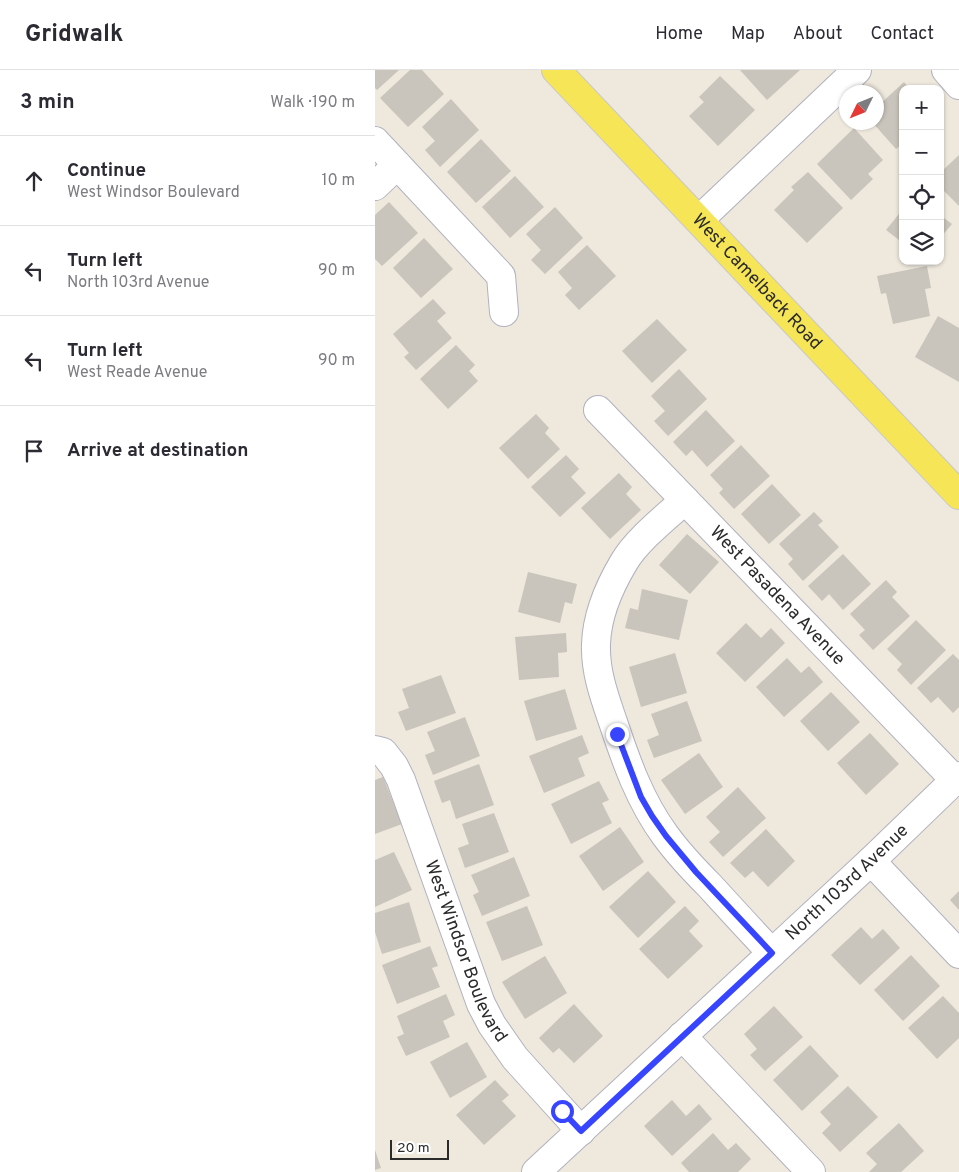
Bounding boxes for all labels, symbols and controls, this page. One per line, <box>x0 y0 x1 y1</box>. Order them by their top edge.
text: Gridwalk <box>25 20 123 50</box>
text: Home <box>655 23 703 46</box>
text: Map <box>731 23 765 46</box>
text: About <box>793 23 842 46</box>
text: Contact <box>870 23 934 46</box>
north arrow <box>839 85 884 130</box>
map controls <box>899 85 944 265</box>
button: + <box>899 85 944 130</box>
text: 3 min <box>20 89 75 116</box>
text: Walk · 190 m <box>270 93 355 113</box>
button: − <box>899 130 944 175</box>
text: Continue <box>67 159 146 183</box>
icon: ahead <box>20 167 48 195</box>
text: 10 m <box>321 171 355 191</box>
button: locate <box>899 175 944 220</box>
text: West Windsor Boulevard <box>67 183 240 203</box>
street label: West Camelback Road <box>687 209 827 355</box>
button: layers <box>899 220 944 265</box>
text: Turn left <box>67 249 143 273</box>
icon: left <box>20 257 48 285</box>
text: 90 m <box>318 261 355 281</box>
text: North 103rd Avenue <box>67 273 209 293</box>
text: Turn left <box>67 339 143 363</box>
icon: left <box>20 347 48 375</box>
text: 90 m <box>318 351 355 371</box>
text: West Reade Avenue <box>67 363 207 383</box>
icon: arrive <box>20 437 48 465</box>
text: Arrive at destination <box>67 439 248 463</box>
street label: West Pasadena Avenue <box>704 521 850 670</box>
route end <box>606 723 629 746</box>
street label: North 103rd Avenue <box>781 819 914 946</box>
street label: West Windsor Boulevard <box>419 857 512 1047</box>
route start <box>551 1100 574 1123</box>
scale bar <box>390 1137 449 1160</box>
text: 20 m <box>397 1140 430 1157</box>

